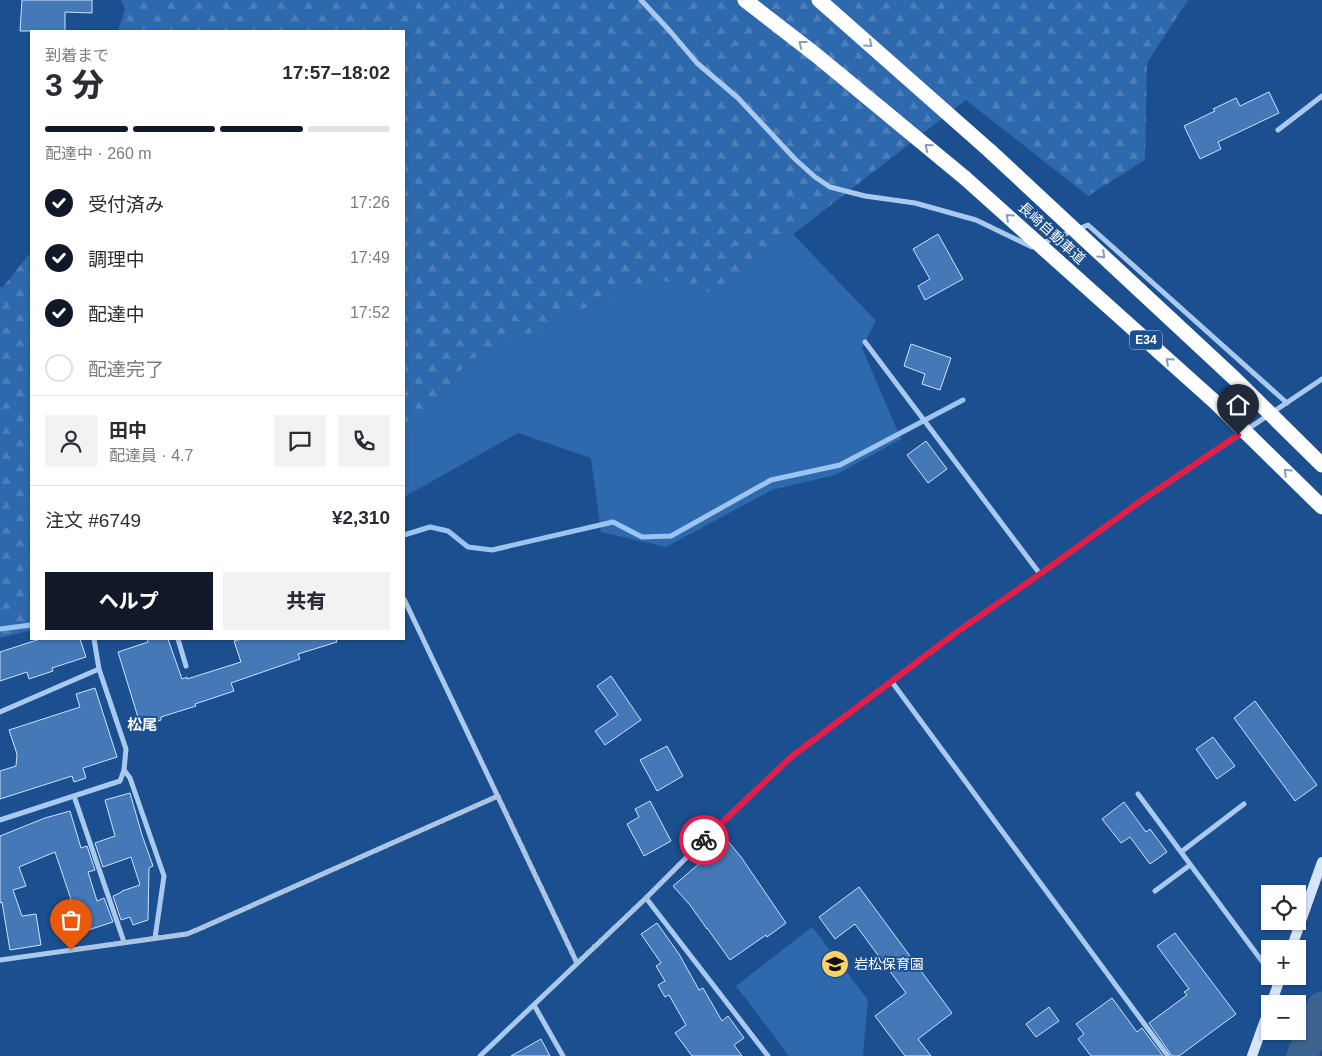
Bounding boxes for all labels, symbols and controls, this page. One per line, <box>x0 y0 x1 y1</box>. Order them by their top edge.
one-way arrow <box>864 38 873 47</box>
one-way arrow <box>799 41 808 49</box>
text: 到着まで <box>45 47 109 64</box>
text: 17:57–18:02 <box>282 62 390 83</box>
text: 3 分 <box>45 67 104 103</box>
one-way arrow <box>924 143 933 152</box>
text: 配達中 · 260 m <box>45 145 152 162</box>
icon: check <box>45 189 73 217</box>
text: 受付済み <box>88 194 164 215</box>
text: 17:26 <box>350 194 390 211</box>
street label: 長崎自動車道 <box>1015 199 1089 267</box>
one-way arrow <box>1006 214 1015 223</box>
icon: check <box>45 244 73 272</box>
text: 調理中 <box>88 249 145 270</box>
text: 17:49 <box>350 249 390 266</box>
one-way arrow <box>1097 249 1106 258</box>
icon: check <box>45 299 73 327</box>
text: 配達中 <box>88 304 145 325</box>
text: 17:52 <box>350 304 390 321</box>
road number: E34 <box>1130 330 1162 350</box>
one-way arrow <box>1166 358 1175 367</box>
text: 配達完了 <box>88 359 164 380</box>
pin <box>1217 384 1259 435</box>
icon: home <box>1224 391 1252 419</box>
button: person <box>45 415 97 467</box>
button: chat <box>274 415 326 467</box>
button: phone <box>338 415 390 467</box>
text: 田中 <box>109 420 147 441</box>
text: 配達員 · 4.7 <box>109 447 193 464</box>
one-way arrow <box>1284 469 1293 478</box>
text: ¥2,310 <box>332 507 390 528</box>
text: 注文 #6749 <box>45 510 141 531</box>
button: ヘルプ <box>45 572 213 630</box>
button: 共有 <box>223 572 390 630</box>
district label: 松尾 <box>127 716 157 733</box>
courier <box>679 815 729 865</box>
icon: bike <box>690 826 718 854</box>
map controls <box>1261 885 1306 1040</box>
button: locate <box>1261 885 1306 930</box>
pin <box>50 899 92 950</box>
icon: bag <box>57 906 85 934</box>
button: + <box>1261 940 1306 985</box>
school or university icon: 岩松保育園 <box>820 949 850 979</box>
place label: 岩松保育園 <box>854 956 924 972</box>
button: − <box>1261 995 1306 1040</box>

